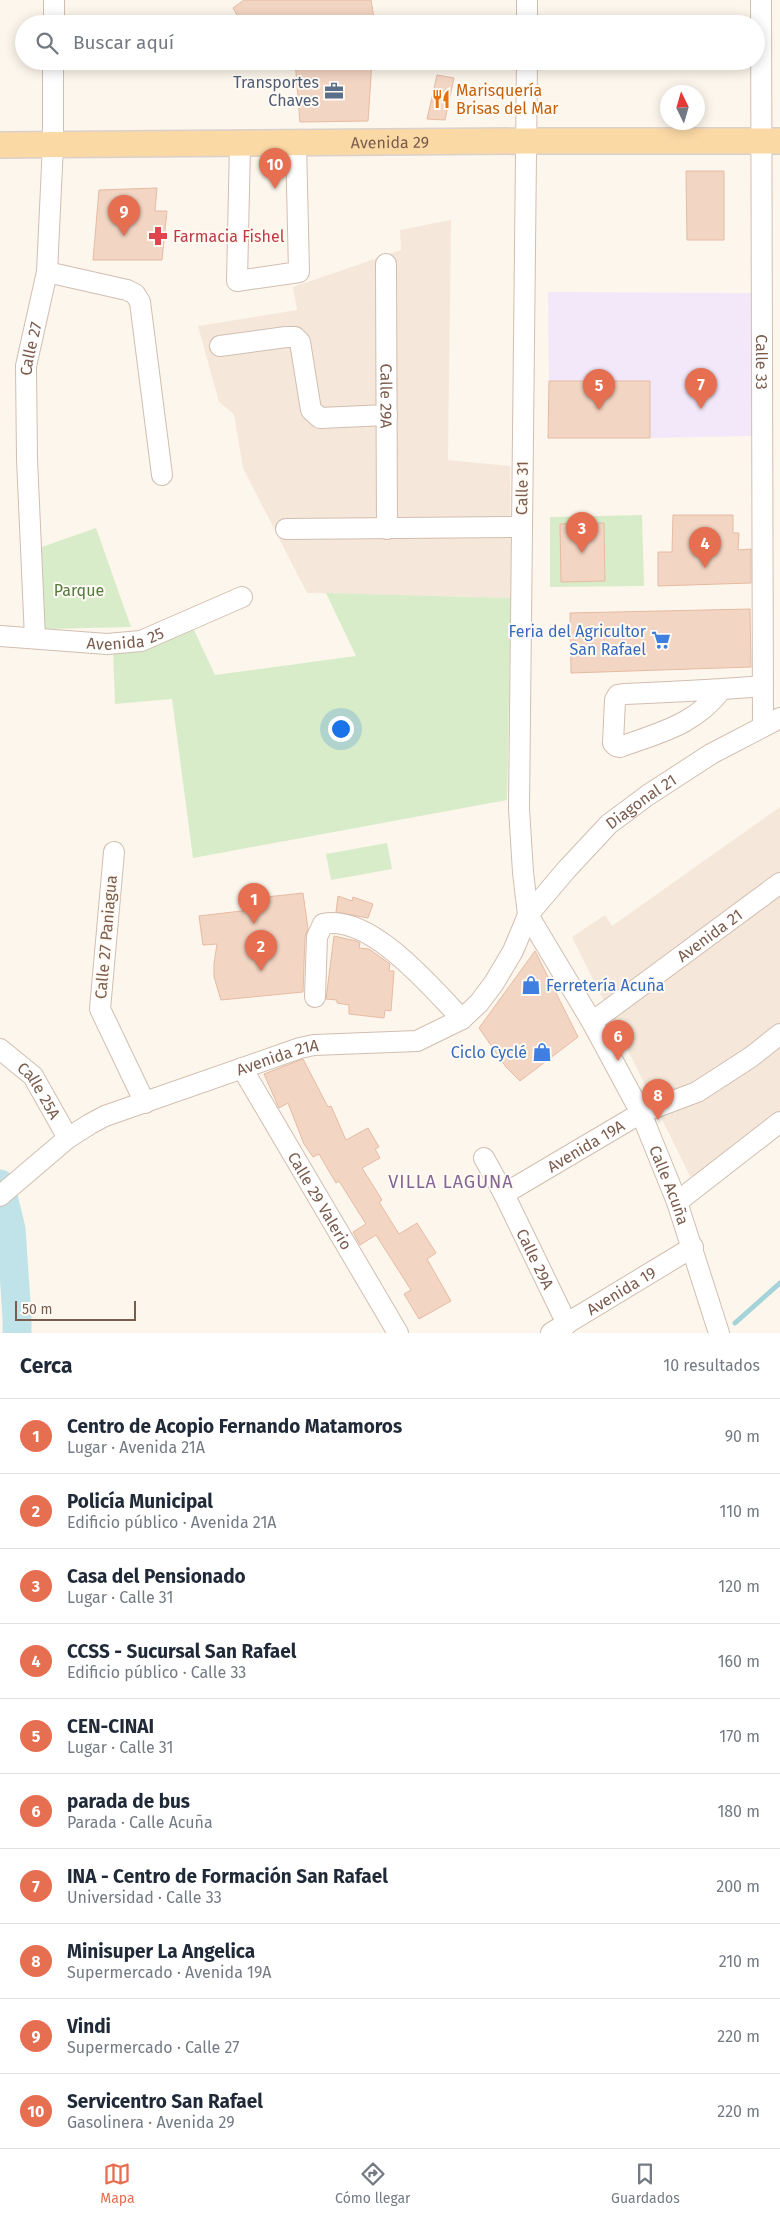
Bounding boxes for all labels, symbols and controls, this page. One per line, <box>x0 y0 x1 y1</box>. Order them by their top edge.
search box <box>15 15 765 70</box>
icon: search <box>33 29 61 57</box>
text: Buscar aquí <box>73 31 174 54</box>
place label: Transportes Chaves <box>233 73 319 110</box>
office icon: Transportes Chaves <box>323 80 345 102</box>
place label: Marisquería Brisas del Mar <box>456 81 559 118</box>
north arrow <box>660 85 705 130</box>
restaurant icon: Marisquería Brisas del Mar <box>430 88 452 110</box>
street label: Avenida 29 <box>351 132 429 152</box>
pin: 10 <box>259 148 291 189</box>
pin: 9 <box>108 195 140 236</box>
pharmacy icon: Farmacia Fishel <box>147 225 169 247</box>
place label: Farmacia Fishel <box>173 227 285 246</box>
street label: Calle 27 <box>17 320 45 376</box>
street label: Calle 33 <box>752 334 772 390</box>
street label: Calle 29A <box>377 364 396 429</box>
pin: 7 <box>685 368 717 409</box>
pin: 5 <box>583 369 615 410</box>
street label: Calle 31 <box>512 461 532 515</box>
pin: 3 <box>566 512 598 553</box>
pin: 4 <box>689 527 721 568</box>
park label: Parque <box>54 581 104 600</box>
place label: Feria del Agricultor San Rafael <box>508 622 647 659</box>
street label: Avenida 25 <box>86 623 166 654</box>
supermarket icon: Feria del Agricultor San Rafael <box>650 629 672 651</box>
your location <box>328 716 354 742</box>
street label: Diagonal 21 <box>602 770 680 833</box>
street label: Calle 27 Paniagua <box>91 874 121 1000</box>
pin: 1 <box>238 883 270 924</box>
street label: Avenida 21 <box>673 905 746 966</box>
pin: 2 <box>245 930 277 971</box>
shop icon: Ferretería Acuña <box>520 974 542 996</box>
place label: Ferretería Acuña <box>546 976 665 995</box>
pin: 6 <box>602 1020 634 1061</box>
street label: Avenida 21A <box>234 1035 320 1079</box>
shop icon: Ciclo Cyclé <box>531 1041 553 1063</box>
place label: Ciclo Cyclé <box>451 1043 527 1062</box>
street label: Calle 25A <box>14 1058 65 1123</box>
pin: 8 <box>642 1079 674 1120</box>
street label: Avenida 19A <box>544 1115 628 1176</box>
street label: Calle Acuña <box>646 1142 693 1227</box>
street label: Calle 29 Valerio <box>284 1148 356 1253</box>
district label: VILLA LAGUNA <box>388 1171 514 1193</box>
street label: Calle 29A <box>513 1225 558 1293</box>
street label: Avenida 19 <box>583 1262 659 1319</box>
scale bar <box>15 1298 136 1321</box>
text: 50 m <box>22 1301 53 1318</box>
text: Cerca <box>20 1353 72 1379</box>
text: 10 resultados <box>663 1356 760 1375</box>
text: Centro de Acopio Fernando Matamoros <box>67 1415 402 1438</box>
text: 1 <box>32 1427 40 1446</box>
text: 90 m <box>725 1427 760 1446</box>
text: Lugar · Avenida 21A <box>67 1438 205 1457</box>
text: Policía Municipal <box>67 1490 213 1513</box>
text: 2 <box>32 1502 40 1521</box>
text: 110 m <box>719 1502 760 1521</box>
text: Edificio público · Avenida 21A <box>67 1513 277 1532</box>
text: Casa del Pensionado <box>67 1565 246 1588</box>
text: 3 <box>32 1577 40 1596</box>
text: 120 m <box>718 1577 760 1596</box>
text: Lugar · Calle 31 <box>67 1588 173 1607</box>
text: CCSS - Sucursal San Rafael <box>67 1640 296 1663</box>
text: 4 <box>31 1652 41 1671</box>
text: 160 m <box>718 1652 760 1671</box>
text: Edificio público · Calle 33 <box>67 1663 246 1682</box>
text: CEN-CINAI <box>67 1715 154 1738</box>
text: 5 <box>32 1727 40 1746</box>
text: 170 m <box>719 1727 760 1746</box>
text: Lugar · Calle 31 <box>67 1738 173 1757</box>
text: parada de bus <box>67 1790 190 1813</box>
text: 6 <box>31 1802 41 1821</box>
text: 180 m <box>717 1802 760 1821</box>
text: Parada · Calle Acuña <box>67 1813 213 1832</box>
text: INA - Centro de Formación San Rafael <box>67 1865 388 1888</box>
text: 7 <box>32 1877 40 1896</box>
text: 200 m <box>716 1877 760 1896</box>
text: Universidad · Calle 33 <box>67 1888 222 1907</box>
text: Minisuper La Angelica <box>67 1940 255 1963</box>
text: 8 <box>31 1952 41 1971</box>
text: 210 m <box>719 1952 760 1971</box>
text: Supermercado · Avenida 19A <box>67 1963 271 1982</box>
text: Vindi <box>67 2015 111 2038</box>
text: 9 <box>32 2027 40 2046</box>
text: 220 m <box>717 2027 760 2046</box>
text: Supermercado · Calle 27 <box>67 2038 239 2057</box>
text: Servicentro San Rafael <box>67 2090 263 2113</box>
text: 10 <box>28 2102 44 2121</box>
text: 220 m <box>717 2102 760 2121</box>
text: Gasolinera · Avenida 29 <box>67 2113 235 2132</box>
tab: Mapa <box>100 2160 135 2207</box>
tab: Cómo llegar <box>335 2160 411 2207</box>
tab: Guardados <box>611 2160 680 2207</box>

